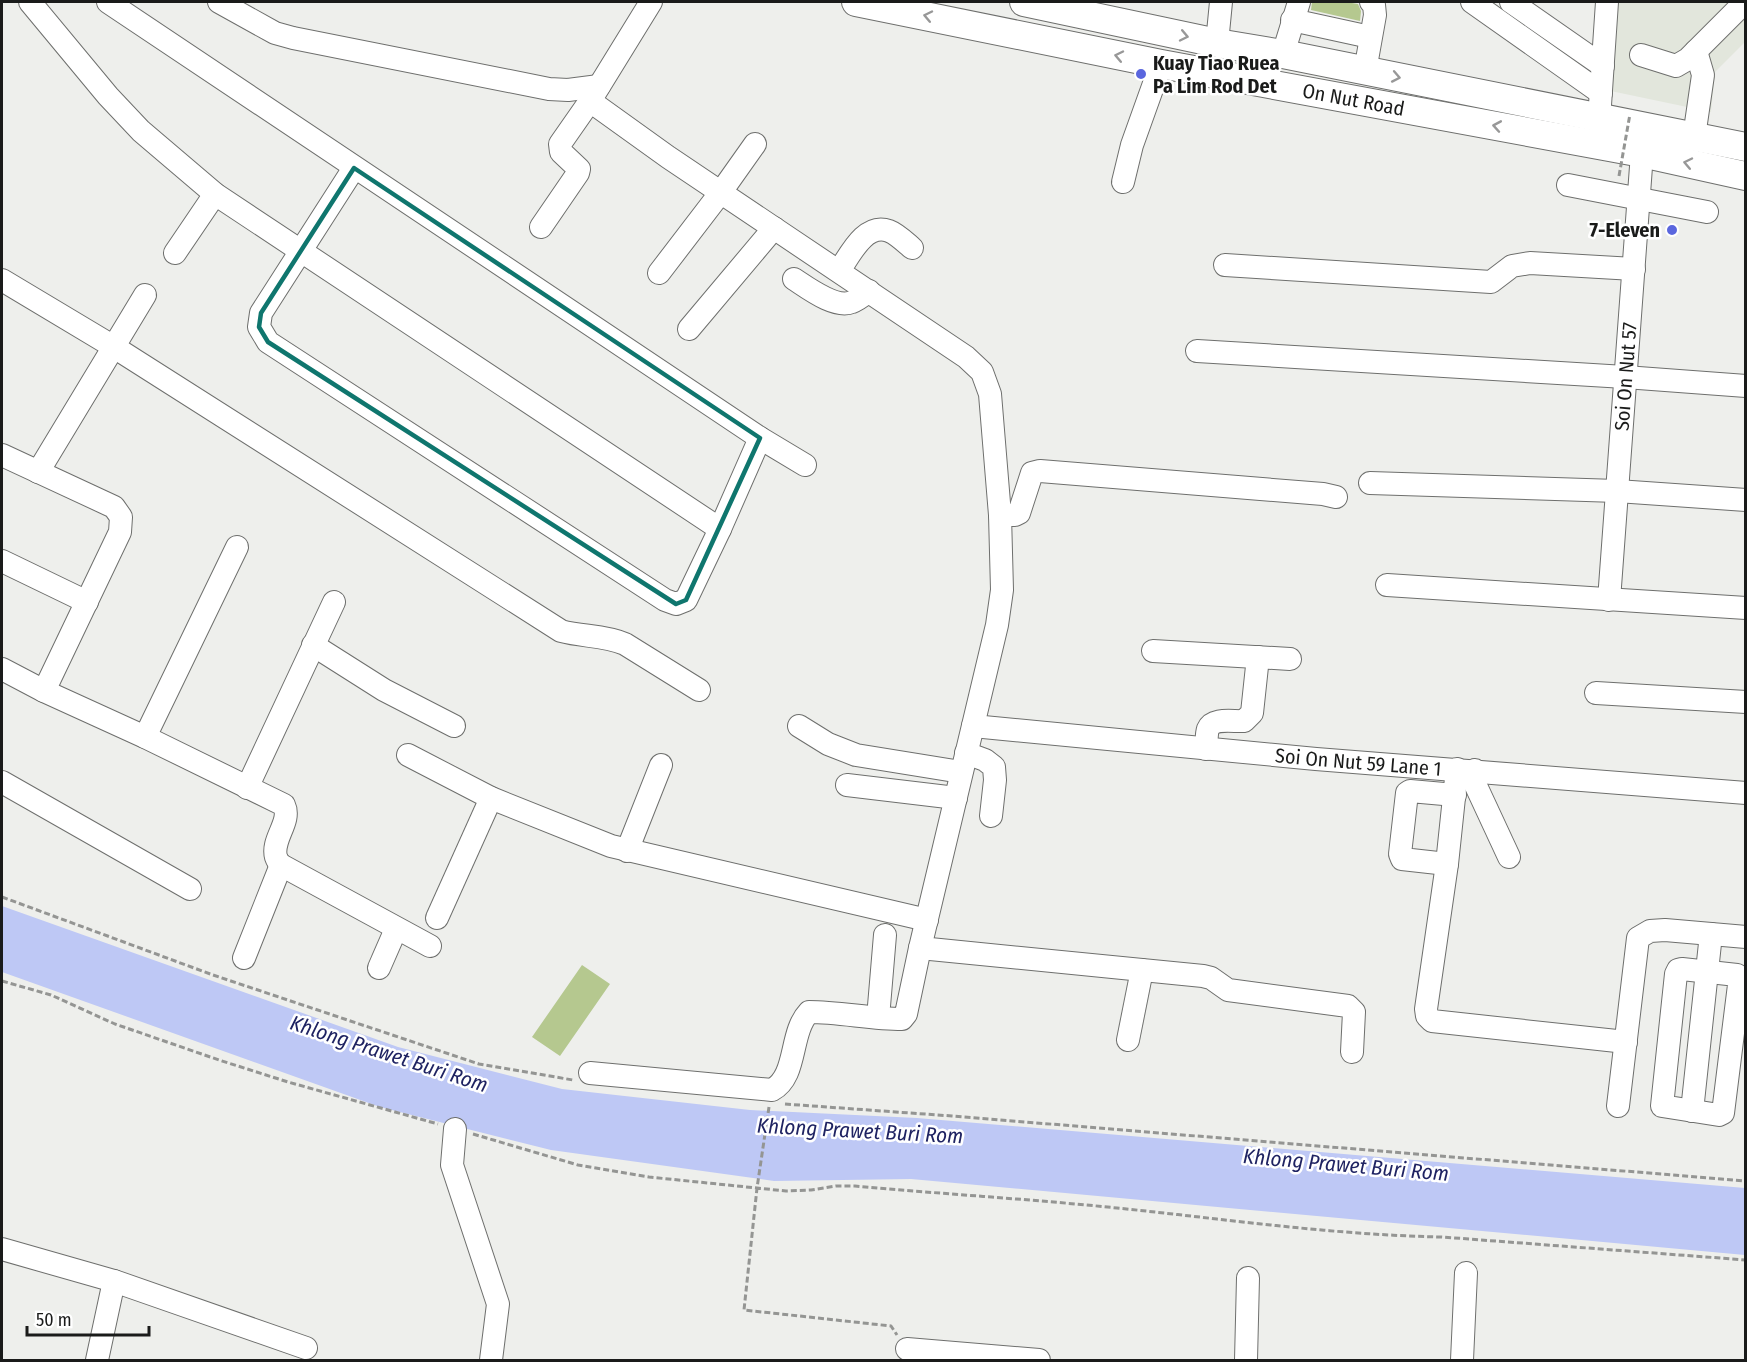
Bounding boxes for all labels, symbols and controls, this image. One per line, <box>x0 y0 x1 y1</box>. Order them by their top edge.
one-way arrow <box>924 11 934 24</box>
one-way arrow <box>1179 28 1189 41</box>
one-way arrow <box>1115 50 1125 63</box>
place label: Kuay Tiao Ruea Pa Lim Rod Det <box>1153 51 1279 98</box>
marker: Kuay Tiao Ruea Pa Lim Rod Det <box>1134 67 1148 81</box>
one-way arrow <box>1390 70 1400 83</box>
street label: On Nut Road <box>1301 78 1406 121</box>
one-way arrow <box>1492 120 1502 133</box>
one-way arrow <box>1684 158 1694 171</box>
place label: 7-Eleven <box>1589 218 1660 242</box>
marker: 7-Eleven <box>1665 223 1679 237</box>
street label: Soi On Nut 57 <box>1610 321 1641 432</box>
street label: Soi On Nut 59 Lane 1 <box>1274 743 1442 781</box>
water label: Khlong Prawet Buri Rom <box>287 1010 491 1098</box>
water label: Khlong Prawet Buri Rom <box>756 1113 964 1149</box>
water label: Khlong Prawet Buri Rom <box>1242 1143 1450 1187</box>
scale bar <box>27 1299 148 1337</box>
text: 50 m <box>36 1309 72 1331</box>

